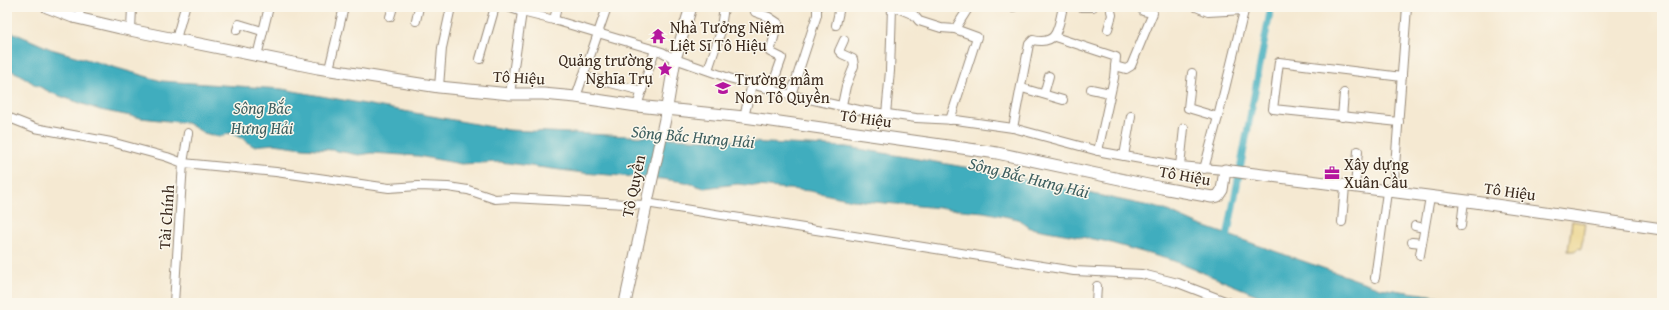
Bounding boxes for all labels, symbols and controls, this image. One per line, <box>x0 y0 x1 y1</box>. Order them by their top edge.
place label: Nhà Tưởng Niệm Liệt Sĩ Tô Hiệu <box>670 15 785 57</box>
temple icon: Nhà Tưởng Niệm Liệt Sĩ Tô Hiệu <box>649 27 667 45</box>
place label: Quảng trường Nghĩa Trụ <box>558 48 653 90</box>
place icon: Quảng trường Nghĩa Trụ <box>656 60 674 78</box>
street label: Tô Hiệu <box>492 64 546 90</box>
place label: Trường mầm Non Tô Quyền <box>735 67 830 109</box>
school or university icon: Trường mầm Non Tô Quyền <box>714 79 732 97</box>
water label: Sông Bắc Hưng Hải <box>230 95 294 140</box>
street label: Tô Hiệu <box>839 103 894 134</box>
water label: Sông Bắc Hưng Hải <box>630 118 756 154</box>
water label: Sông Bắc Hưng Hải <box>966 150 1093 204</box>
street label: Tô Quyền <box>615 152 651 220</box>
place label: Xây dựng Xuân Cầu <box>1344 152 1409 194</box>
street label: Tô Hiệu <box>1157 159 1213 191</box>
office icon: Xây dựng Xuân Cầu <box>1323 164 1341 182</box>
street label: Tô Hiệu <box>1483 176 1538 207</box>
street label: Tài Chính <box>152 184 180 250</box>

